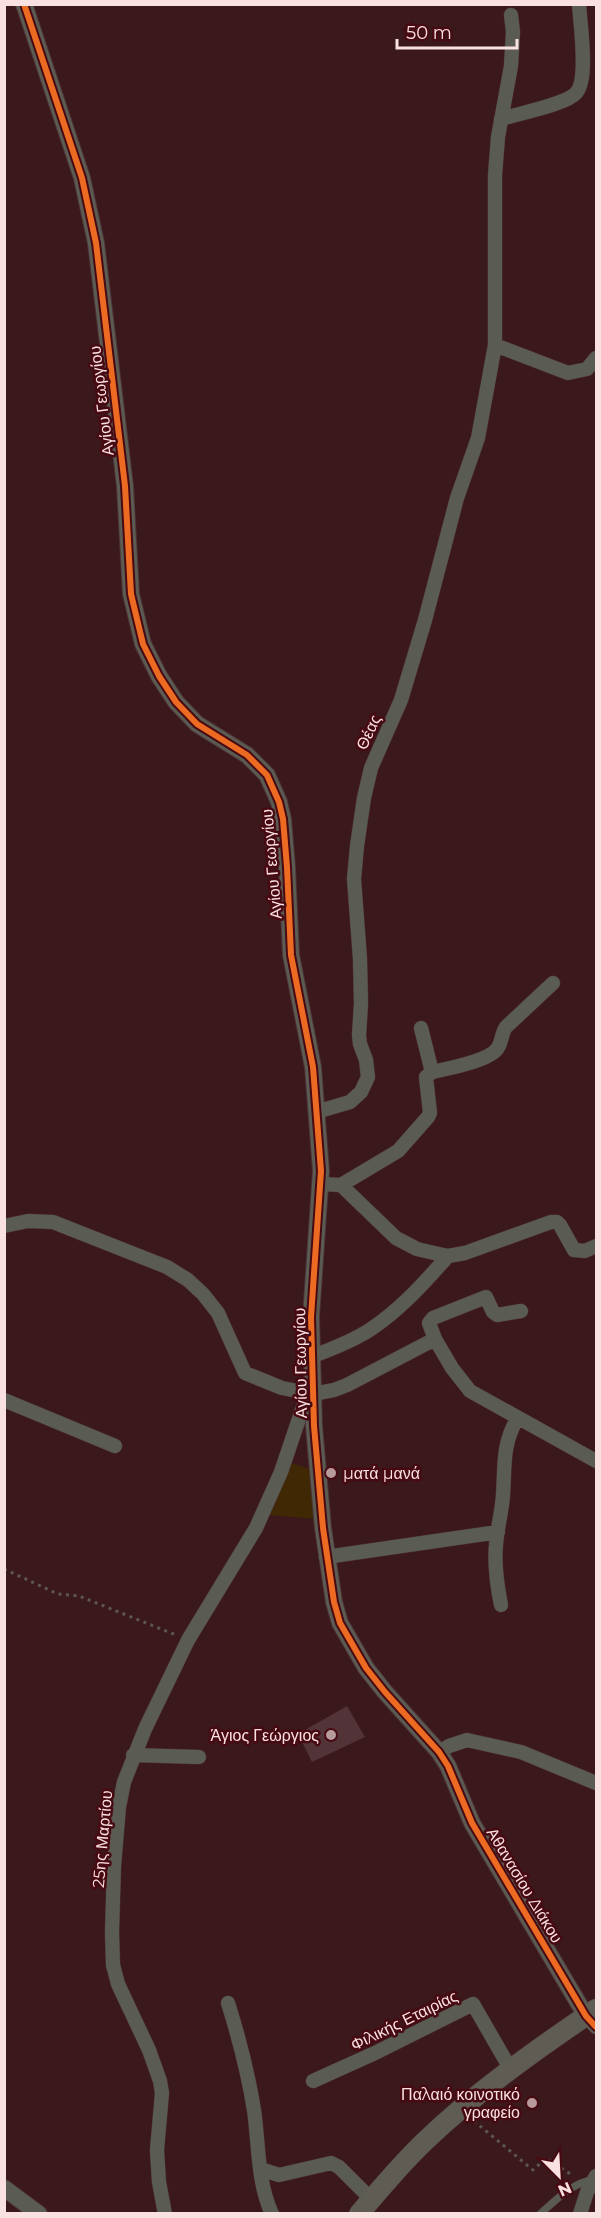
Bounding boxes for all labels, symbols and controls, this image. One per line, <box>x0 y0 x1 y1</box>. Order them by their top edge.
scale bar <box>397 12 517 50</box>
text: 50 m <box>406 22 452 44</box>
street label: Αγίου Γεωργίου <box>85 345 118 457</box>
street label: Θέας <box>352 711 385 753</box>
street label: Αγίου Γεωργίου <box>257 808 286 920</box>
street label: Αγίου Γεωργίου <box>290 1308 311 1418</box>
place label: ματά μανά <box>343 1464 420 1483</box>
marker: ματά μανά <box>324 1466 338 1480</box>
place label: Άγιος Γεώργιος <box>211 1726 319 1745</box>
marker: Άγιος Γεώργιος <box>324 1728 338 1742</box>
street label: 25ης Μαρτίου <box>89 1789 116 1889</box>
street label: Αθανασίου Διάκου <box>483 1824 566 1946</box>
street label: Φιλικής Εταιρίας <box>348 1986 461 2055</box>
place label: Παλαιό κοινοτικό γραφείο <box>401 2085 520 2122</box>
marker: Παλαιό κοινοτικό γραφείο <box>525 2096 539 2110</box>
north arrow <box>529 2146 589 2206</box>
text: N <box>555 2178 575 2201</box>

